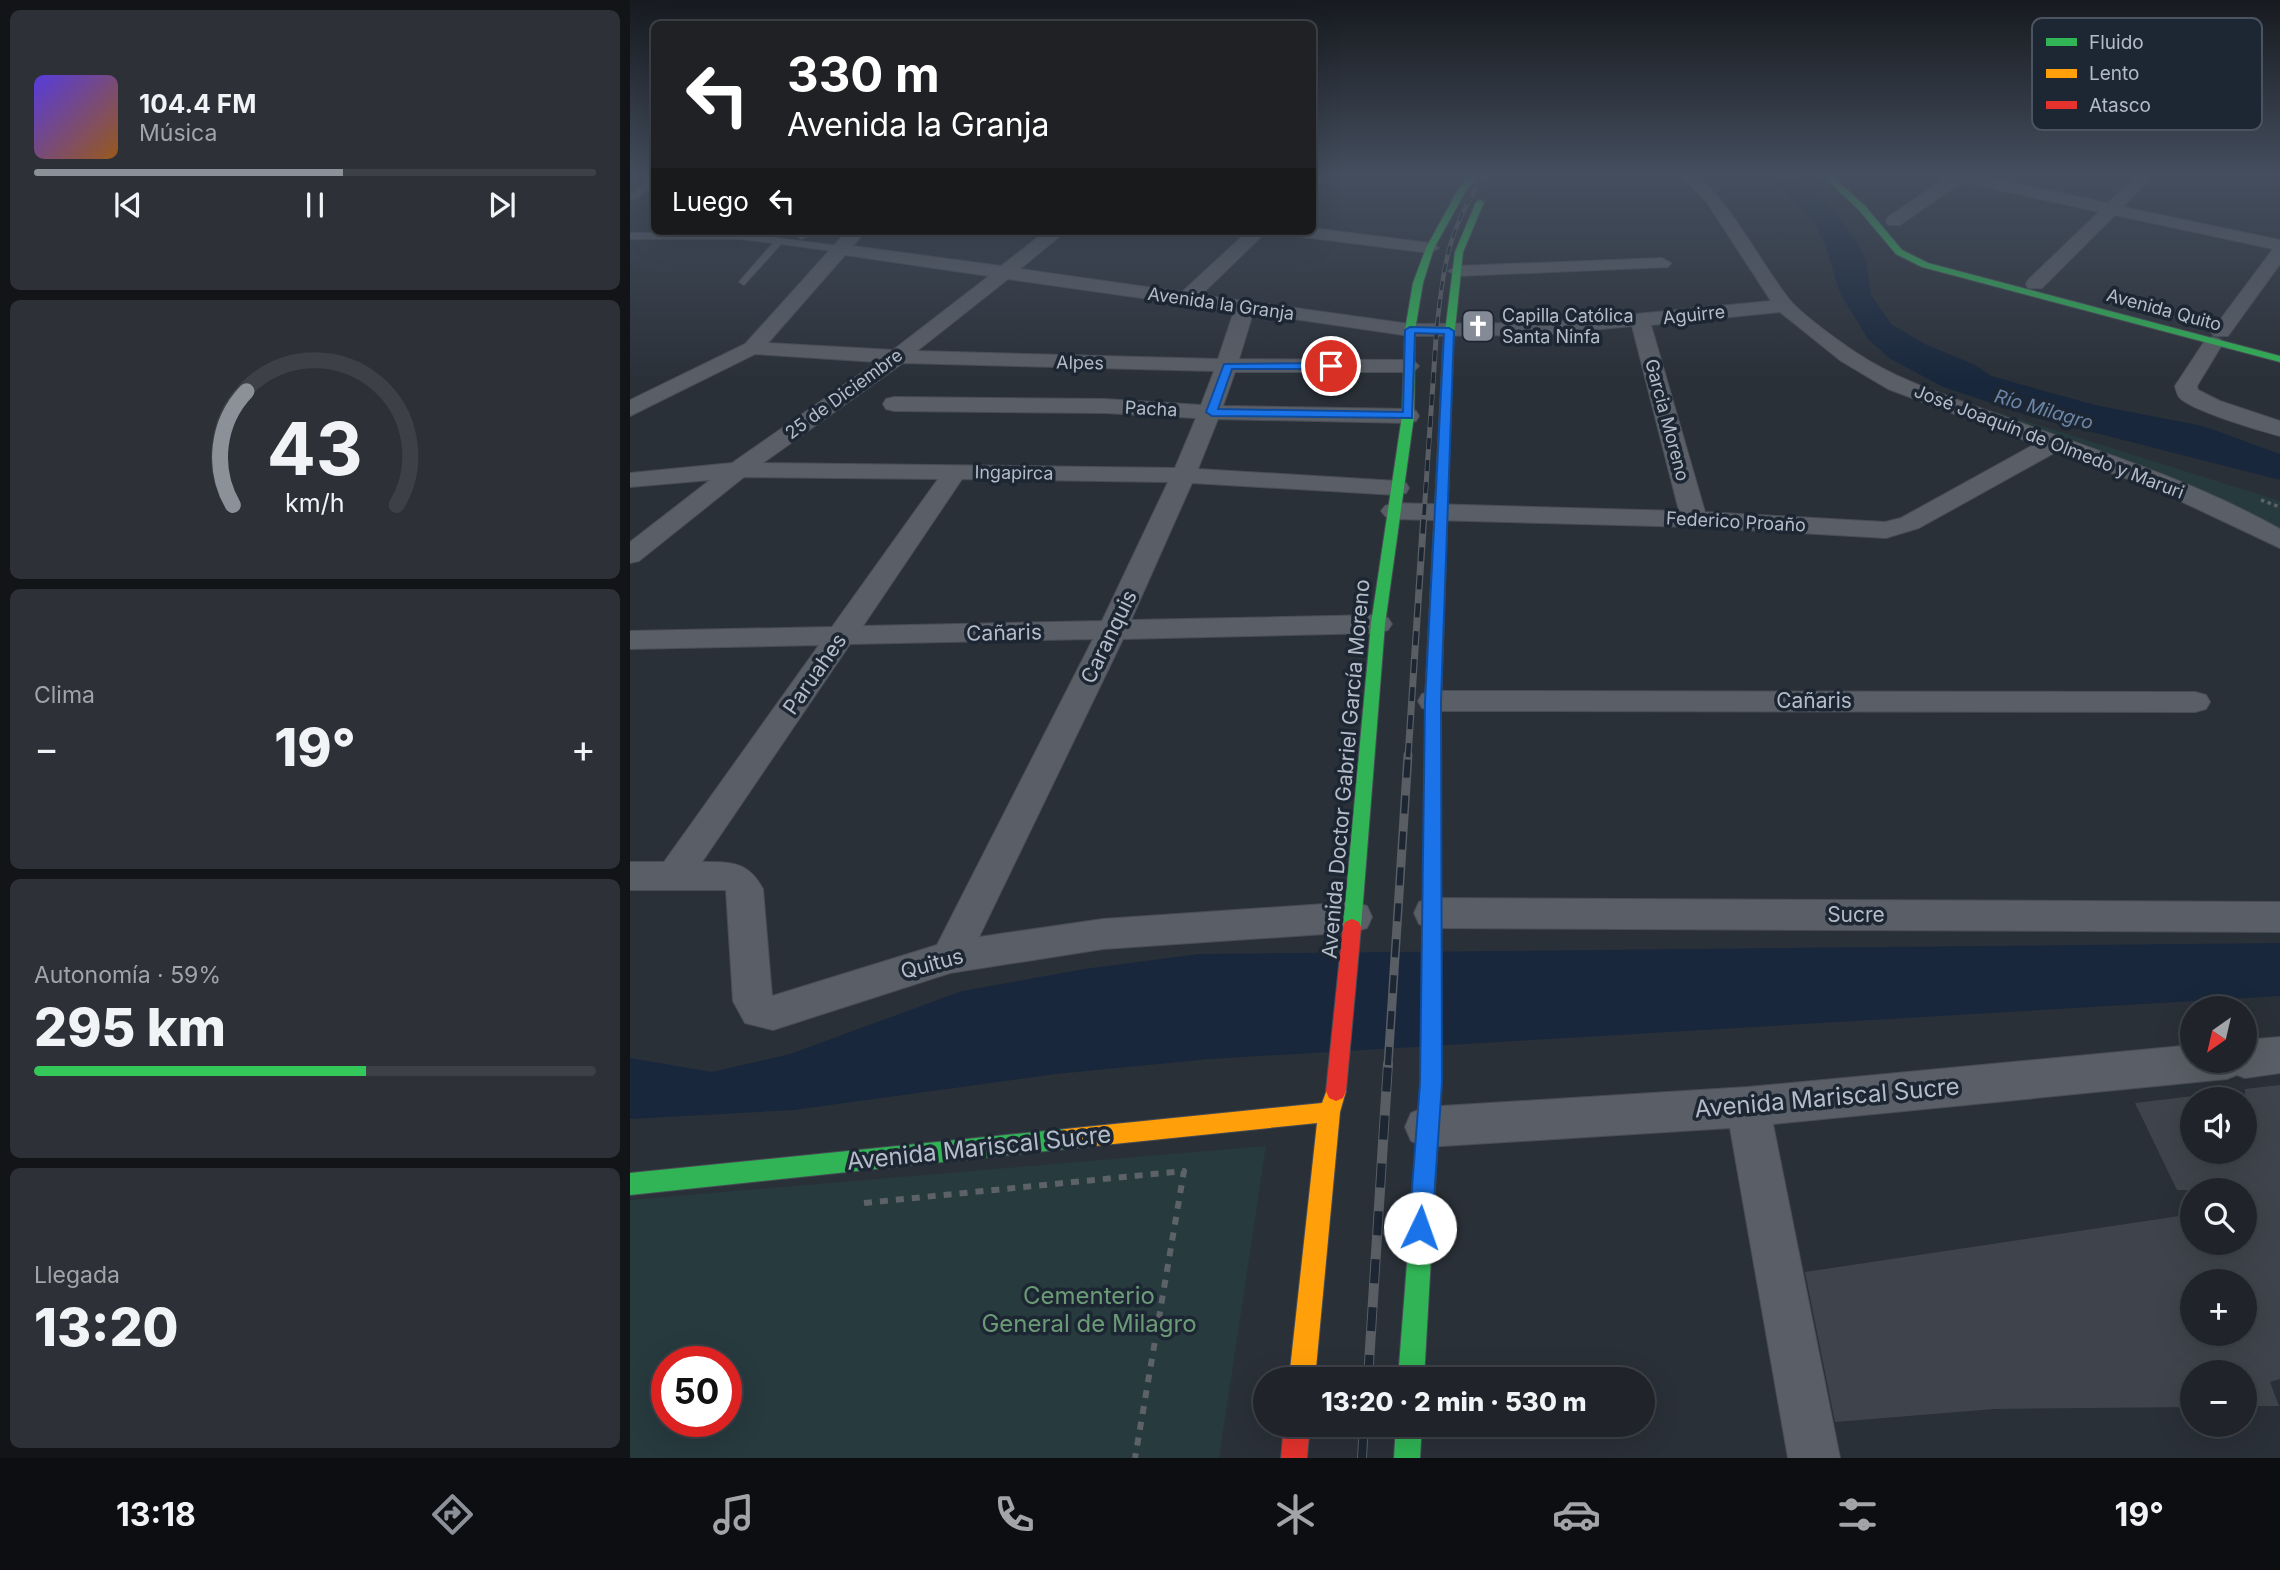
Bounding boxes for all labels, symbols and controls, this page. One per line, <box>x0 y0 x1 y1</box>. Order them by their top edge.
legend <box>2032 18 2262 130</box>
text: Fluido <box>2089 31 2144 54</box>
text: 330 m <box>787 45 940 104</box>
icon: left <box>672 49 763 140</box>
text: Lento <box>2089 62 2139 85</box>
text: 104.4 FM <box>139 88 256 119</box>
text: Atasco <box>2089 94 2151 117</box>
text: Avenida la Granja <box>787 105 1049 144</box>
text: Música <box>139 119 217 147</box>
icon: left <box>763 182 801 220</box>
icon: previous <box>109 186 147 224</box>
icon: pause <box>296 186 334 224</box>
icon: next <box>483 186 521 224</box>
text: Luego <box>672 186 749 217</box>
street label: Avenida la Granja <box>1147 283 1296 324</box>
street label: Avenida Quito <box>2104 284 2224 335</box>
street label: Aguirre <box>1662 301 1726 328</box>
place label: Capilla Católica Santa Ninfa <box>1502 305 1634 347</box>
church icon: Capilla Católica Santa Ninfa <box>1459 307 1497 345</box>
pin <box>1301 336 1361 396</box>
street label: 25 de Diciembre <box>781 344 906 443</box>
icon: arrive <box>1312 347 1350 385</box>
street label: Alpes <box>1056 352 1104 373</box>
street label: Garcia Moreno <box>1641 357 1694 483</box>
street label: José Joaquín de Olmedo y Maruri <box>1911 380 2187 503</box>
water label: Río Milagro <box>1992 384 2096 435</box>
street label: Pacha <box>1124 397 1178 420</box>
text: 43 <box>267 405 363 494</box>
street label: Ingapirca <box>974 461 1054 484</box>
text: km/h <box>285 488 345 518</box>
street label: Federico Proaño <box>1666 507 1806 536</box>
street label: Avenida Doctor Gabriel García Moreno <box>1316 578 1375 960</box>
street label: Caranquis <box>1075 586 1142 688</box>
street label: Cañaris <box>966 619 1042 646</box>
street label: Paruahes <box>778 628 852 719</box>
text: Clima <box>34 681 95 709</box>
street label: Cañaris <box>1776 688 1852 713</box>
text: 19° <box>274 716 356 779</box>
text: − <box>34 725 59 771</box>
text: + <box>571 725 596 771</box>
street label: Sucre <box>1827 902 1885 927</box>
street label: Quitus <box>898 943 966 984</box>
text: Autonomía · 59% <box>34 961 221 989</box>
text: 295 km <box>34 996 226 1059</box>
north arrow <box>2180 996 2258 1073</box>
map controls <box>2180 996 2257 1437</box>
street label: Avenida Mariscal Sucre <box>1693 1071 1961 1124</box>
button: sound <box>2180 1087 2257 1164</box>
street label: Avenida Mariscal Sucre <box>845 1119 1113 1176</box>
button: search <box>2180 1178 2257 1255</box>
position arrow <box>1383 1191 1457 1265</box>
text: Llegada <box>34 1261 120 1289</box>
button: + <box>2180 1269 2257 1346</box>
park label: Cementerio General de Milagro <box>981 1281 1197 1338</box>
text: 13:20 <box>34 1296 179 1359</box>
speed limit sign: 50 <box>651 1346 742 1437</box>
button: − <box>2180 1360 2257 1437</box>
text: 13:20 · 2 min · 530 m <box>1321 1386 1587 1417</box>
icon: directions <box>428 1490 477 1539</box>
icon: music <box>709 1490 758 1539</box>
icon: phone <box>990 1490 1039 1539</box>
icon: climate <box>1271 1490 1320 1539</box>
icon: car <box>1552 1490 1601 1539</box>
icon: filters <box>1833 1490 1882 1539</box>
text: 13:18 <box>116 1495 196 1534</box>
text: 19° <box>2115 1495 2164 1534</box>

